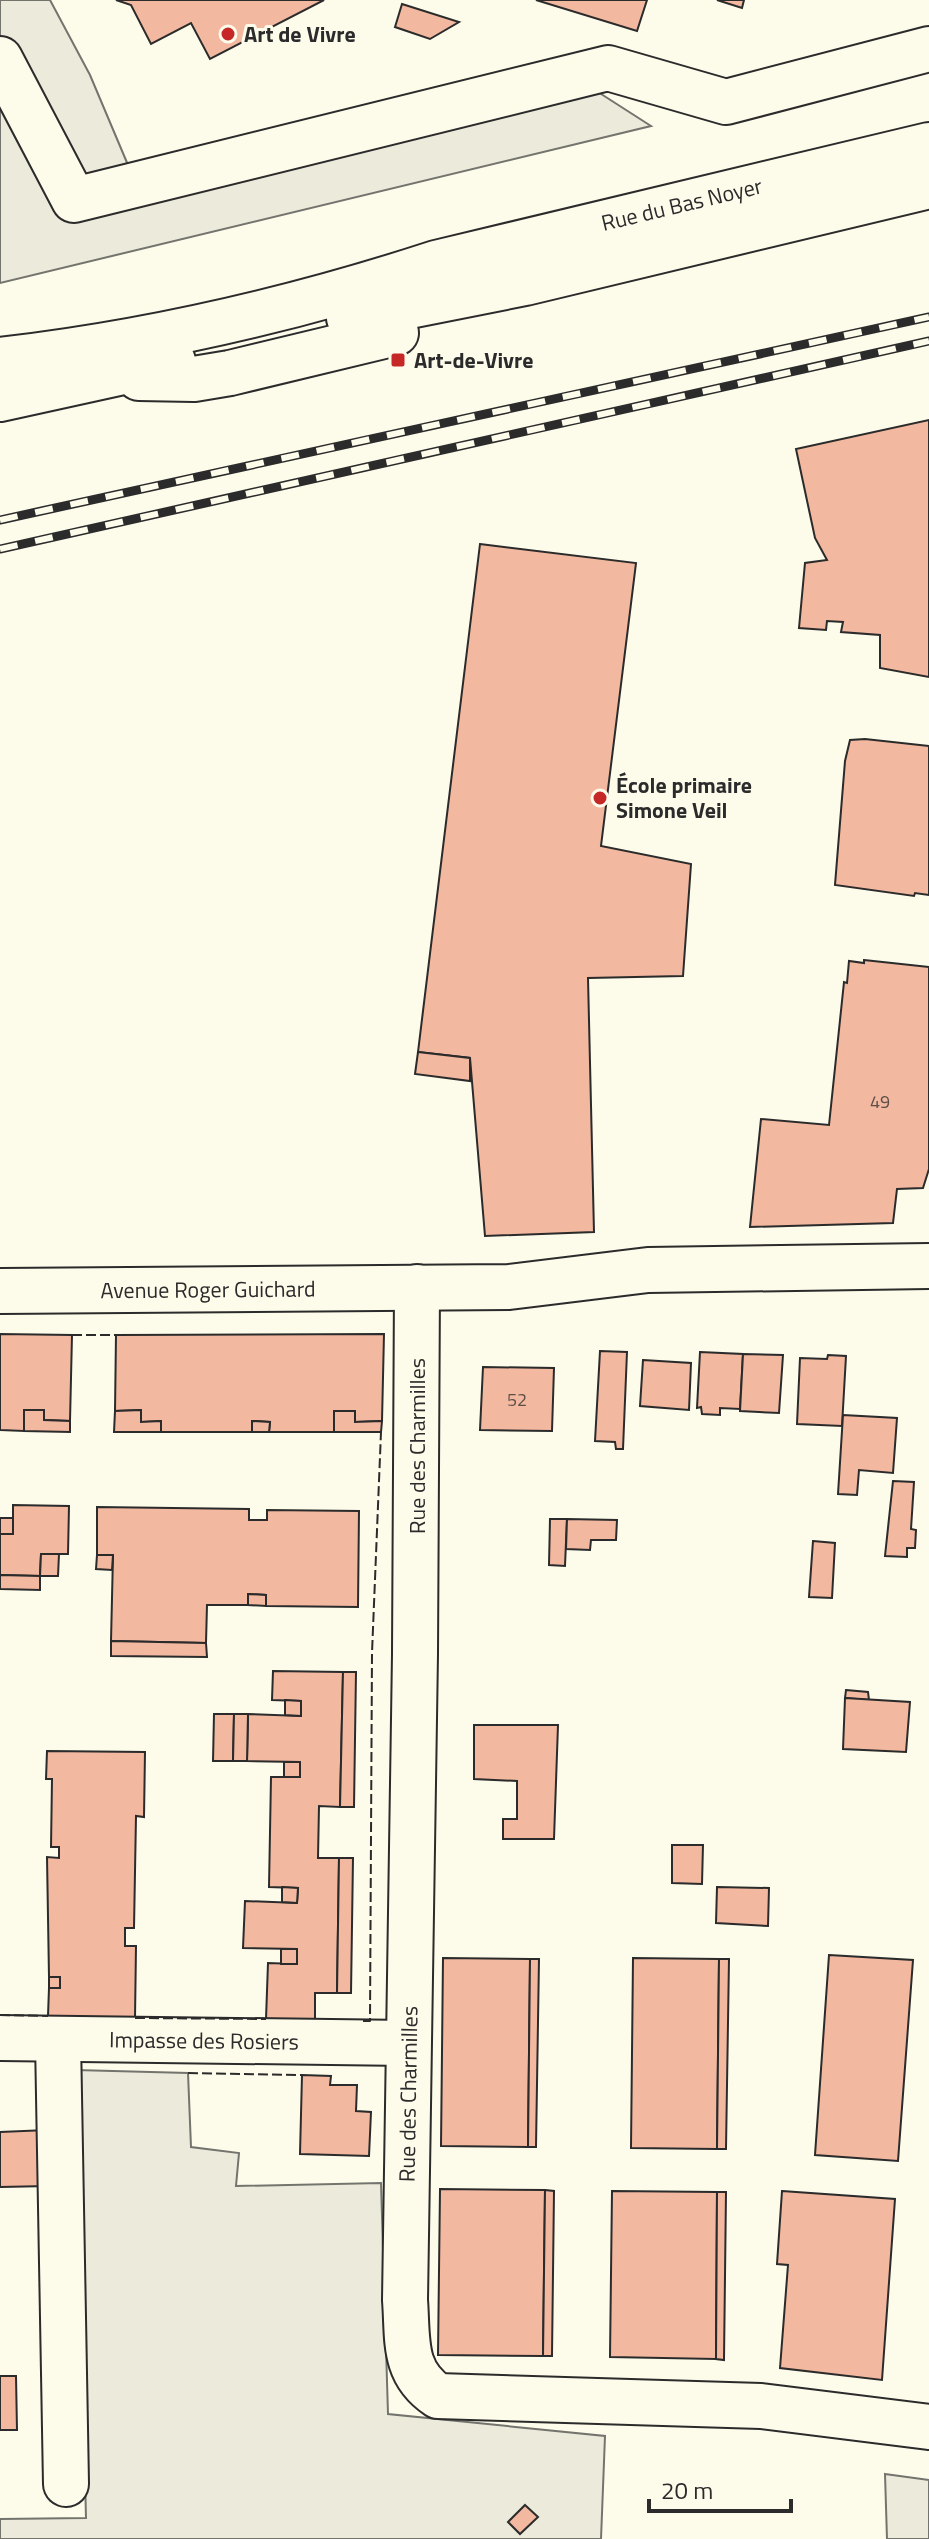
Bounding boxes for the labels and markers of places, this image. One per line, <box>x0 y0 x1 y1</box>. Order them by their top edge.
place label: Art de Vivre <box>244 17 356 51</box>
marker: Art de Vivre <box>219 25 237 43</box>
place label: Art-de-Vivre <box>414 343 533 377</box>
marker: Art-de-Vivre <box>389 351 407 369</box>
place label: École primaire Simone Veil <box>616 768 752 827</box>
marker: École primaire Simone Veil <box>591 789 609 807</box>

